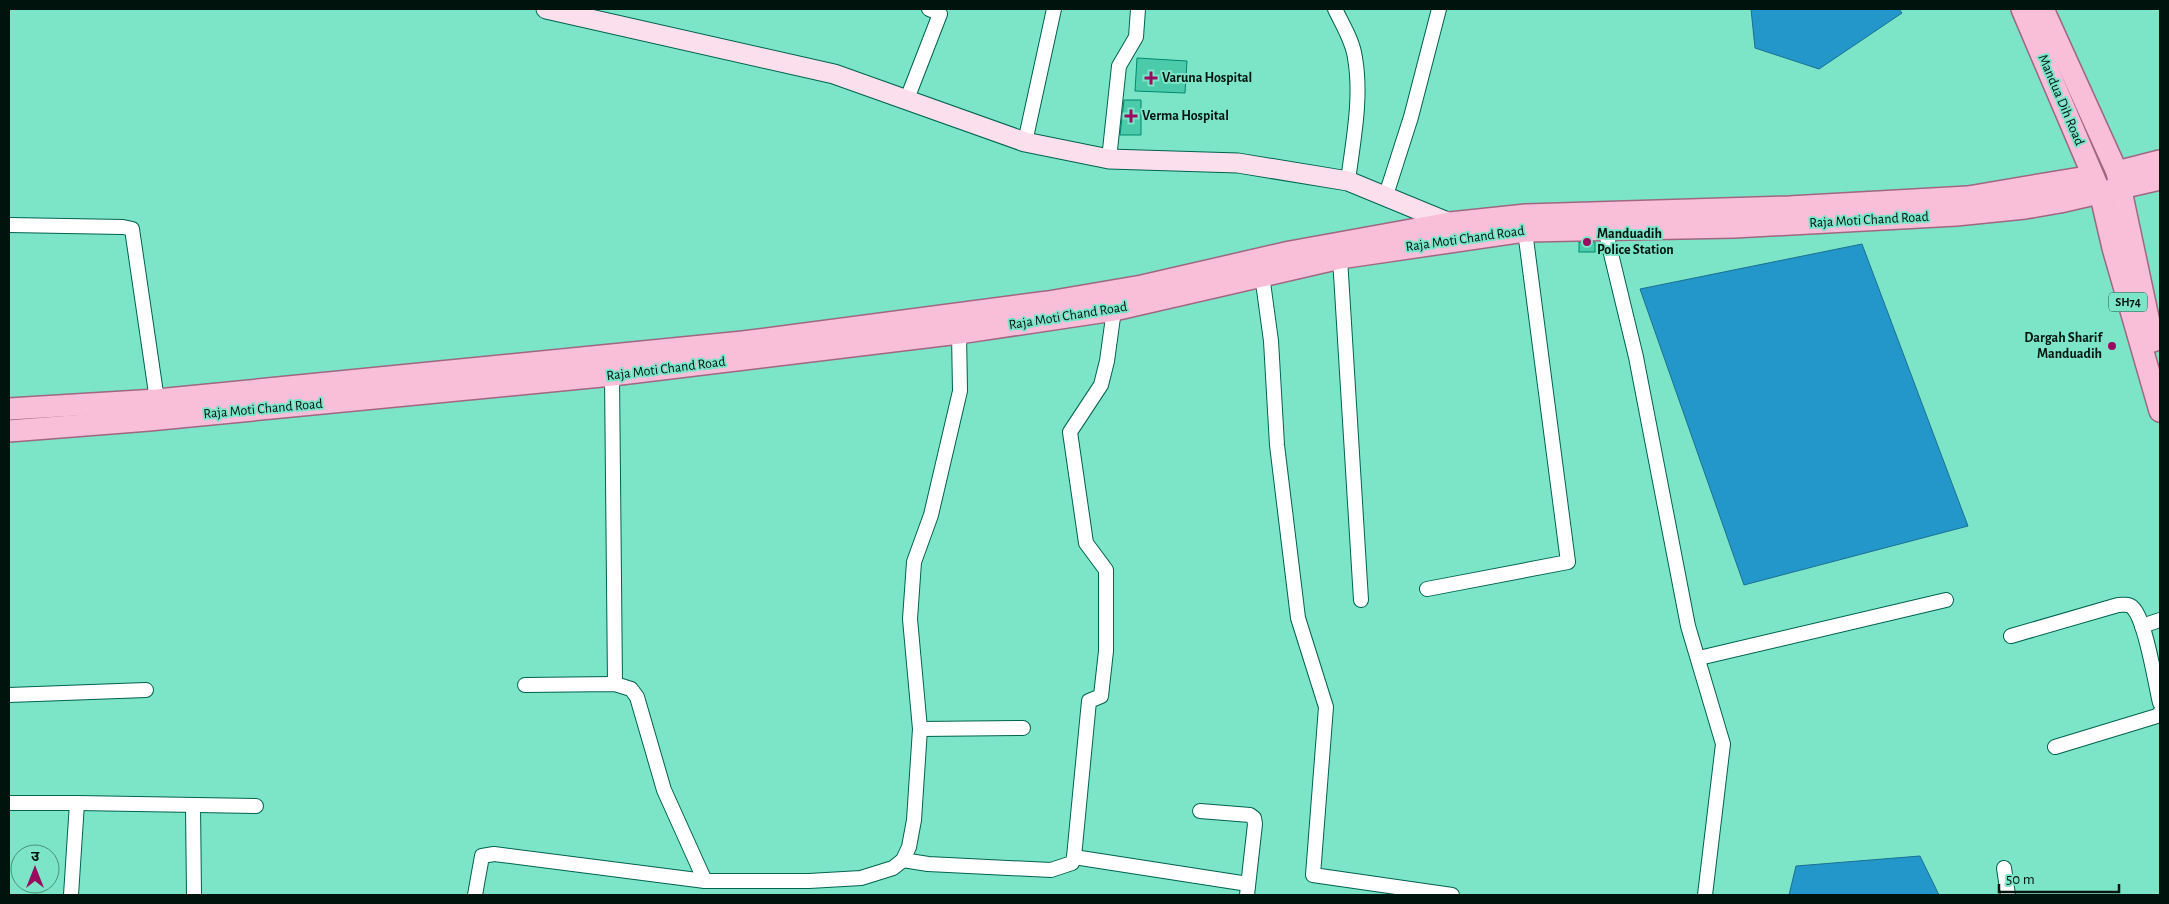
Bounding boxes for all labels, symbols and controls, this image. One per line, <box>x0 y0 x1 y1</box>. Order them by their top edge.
street label: Mandua Dih Road <box>2036 52 2086 148</box>
marker: Varuna Hospital <box>1144 71 1158 85</box>
place label: Varuna Hospital <box>1162 71 1252 85</box>
marker: Verma Hospital <box>1124 109 1138 123</box>
place label: Verma Hospital <box>1142 109 1229 123</box>
street label: Raja Moti Chand Road <box>1809 210 1929 230</box>
street label: Raja Moti Chand Road <box>1405 224 1525 254</box>
place label: Manduadih Police Station <box>1597 227 1674 257</box>
marker: Manduadih Police Station <box>1581 236 1593 248</box>
road number: SH74 <box>2109 292 2147 312</box>
street label: Raja Moti Chand Road <box>1008 300 1128 332</box>
place label: Dargah Sharif Manduadih <box>2024 331 2103 361</box>
marker: Dargah Sharif Manduadih <box>2106 340 2118 352</box>
street label: Raja Moti Chand Road <box>606 355 726 383</box>
street label: Raja Moti Chand Road <box>203 397 323 421</box>
north arrow <box>10 844 60 894</box>
text: उ <box>31 850 40 864</box>
scale bar <box>1999 862 2119 894</box>
text: 50 m <box>2006 872 2035 887</box>

